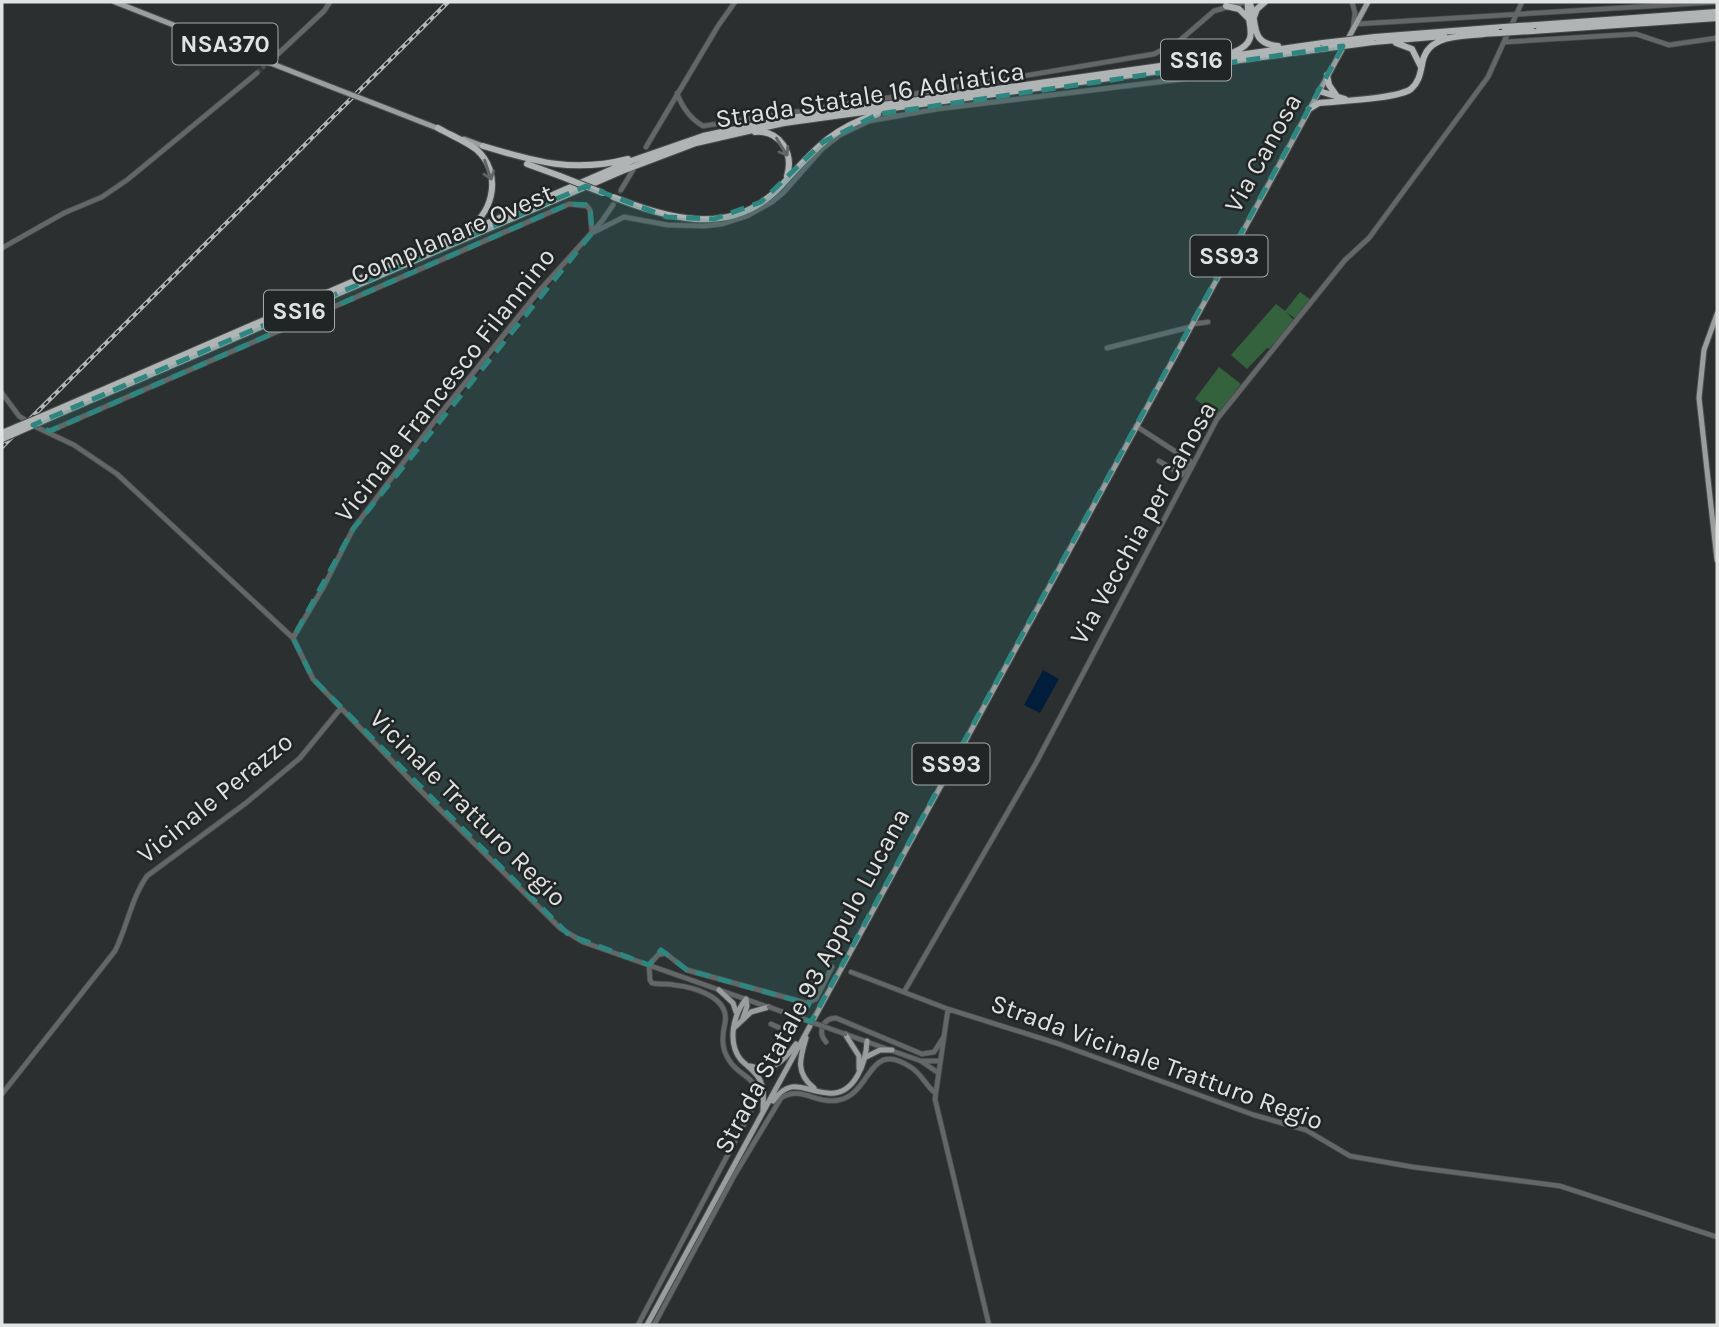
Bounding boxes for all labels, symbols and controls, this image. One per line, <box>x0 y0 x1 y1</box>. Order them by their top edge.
road number: NSA370 <box>173 24 278 64</box>
road number: SS16 <box>1161 40 1231 80</box>
street label: Strada Statale 16 Adriatica <box>713 55 1027 135</box>
street label: Via Canosa <box>1218 88 1308 218</box>
one-way arrow <box>775 137 790 156</box>
one-way arrow <box>483 159 495 181</box>
street label: Complanare Ovest <box>346 177 558 291</box>
road number: SS93 <box>1190 235 1268 276</box>
street label: Vicinale Francesco Filannino <box>328 242 562 528</box>
road number: SS16 <box>264 290 334 332</box>
street label: Via Vecchia per Canosa <box>1063 396 1223 650</box>
street label: Vicinale Tratturo Regio <box>363 703 573 913</box>
street label: Vicinale Perazzo <box>131 726 299 870</box>
road number: SS93 <box>912 744 990 784</box>
street label: Strada Statale 93 Appulo Lucana <box>708 803 916 1159</box>
street label: Strada Vicinale Tratturo Regio <box>987 987 1327 1137</box>

